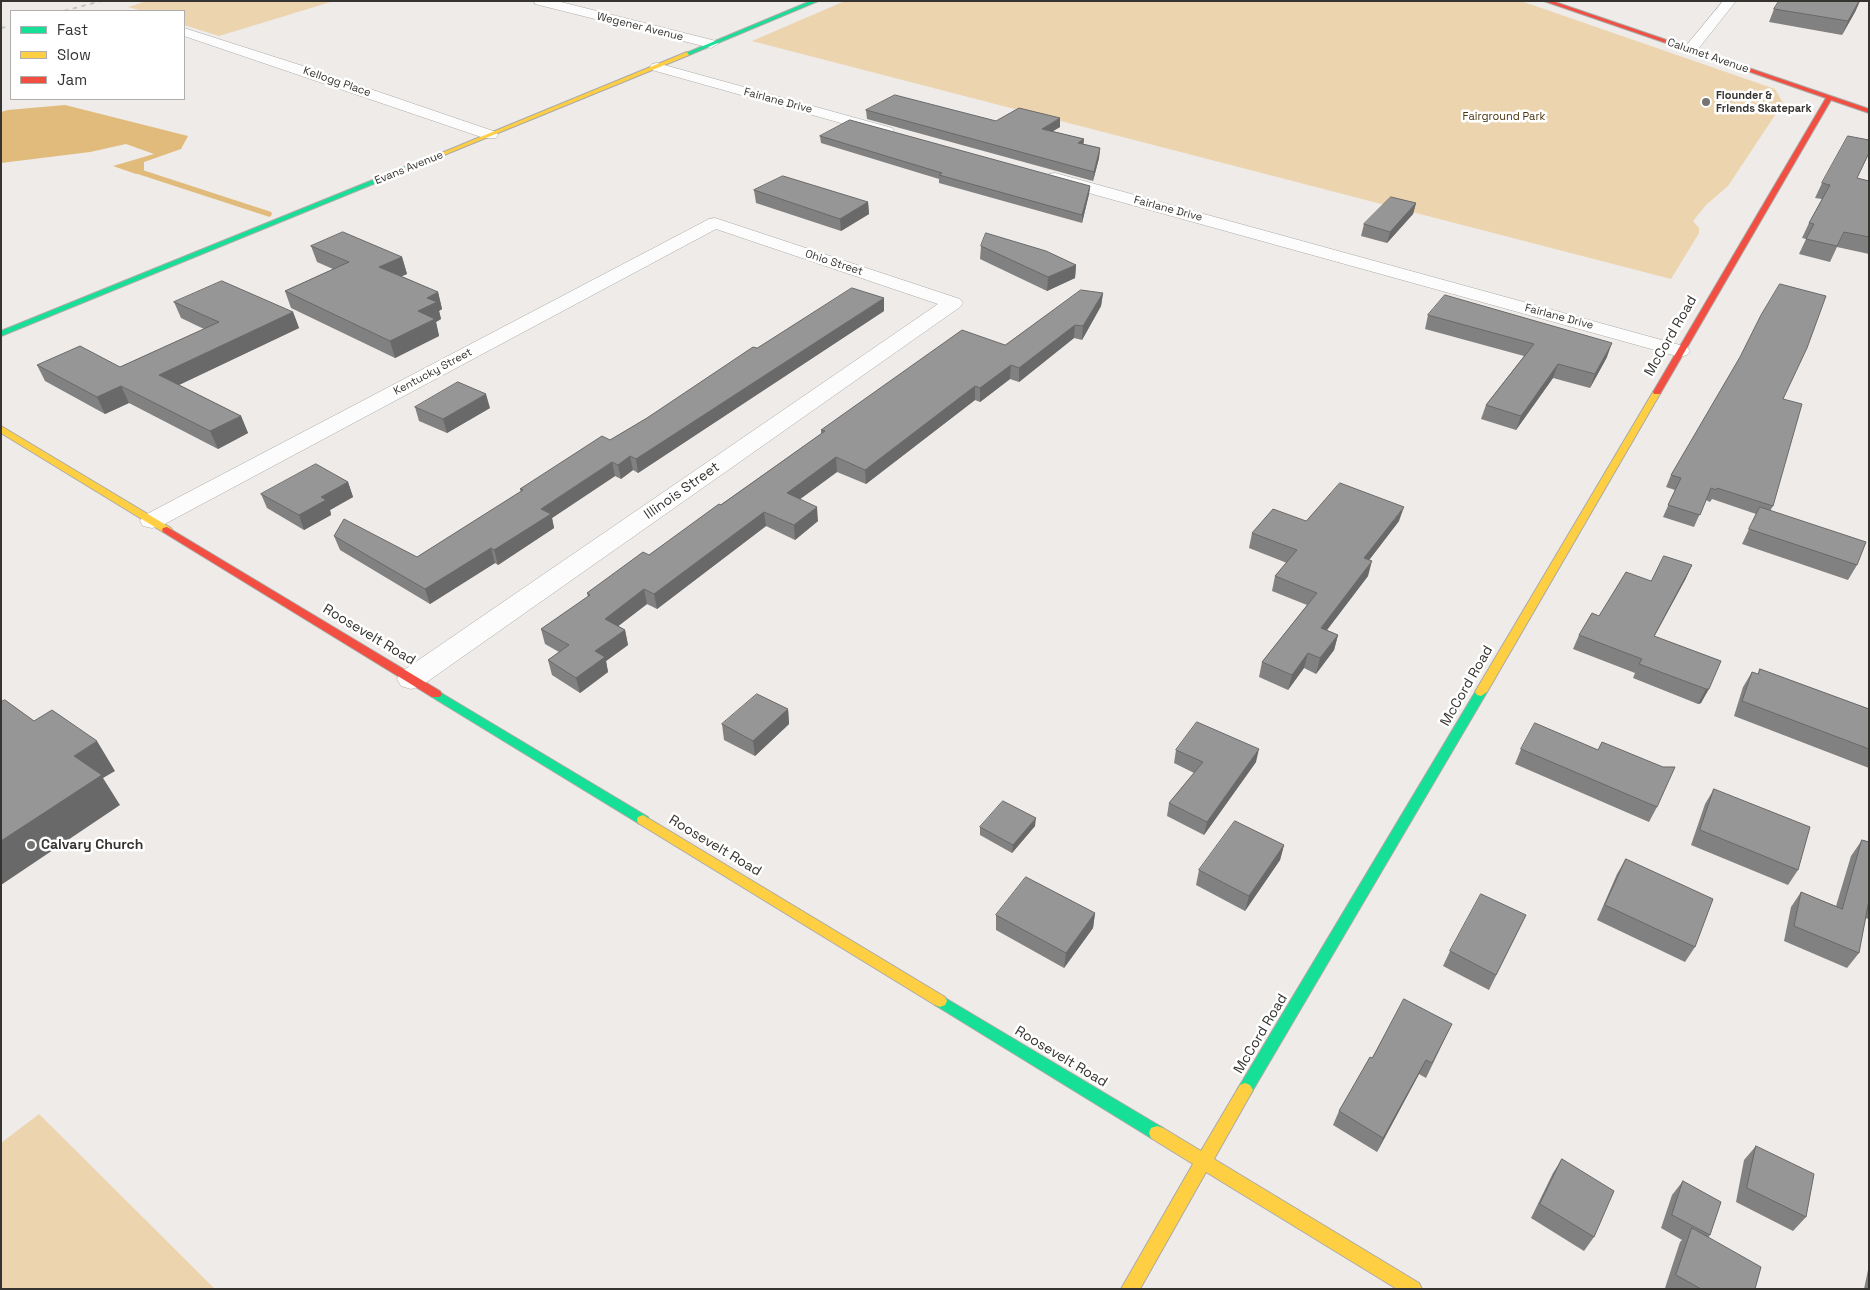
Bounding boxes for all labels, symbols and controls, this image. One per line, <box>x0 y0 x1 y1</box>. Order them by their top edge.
legend <box>10 10 185 100</box>
street label: Wegener Avenue <box>595 10 685 44</box>
text: Fast <box>57 20 88 39</box>
street label: Calumet Avenue <box>1666 36 1750 76</box>
text: Slow <box>57 45 91 64</box>
street label: Kellogg Place <box>301 64 373 100</box>
text: Jam <box>57 70 87 89</box>
street label: Fairlane Drive <box>742 86 814 116</box>
place label: Flounder & Friends Skatepark <box>1716 89 1812 115</box>
marker: Flounder & Friends Skatepark <box>1700 96 1712 108</box>
park label: Fairground Park <box>1463 110 1545 124</box>
street label: Evans Avenue <box>373 148 445 188</box>
street label: Fairlane Drive <box>1132 194 1204 224</box>
street label: Ohio Street <box>803 247 865 279</box>
street label: McCord Road <box>1641 293 1701 379</box>
street label: Fairlane Drive <box>1523 302 1595 332</box>
street label: Kentucky Street <box>391 346 475 398</box>
street label: Illinois Street <box>641 459 723 523</box>
street label: Roosevelt Road <box>320 601 418 669</box>
street label: McCord Road <box>1437 643 1497 729</box>
street label: Roosevelt Road <box>666 812 764 880</box>
place label: Calvary Church <box>41 837 143 853</box>
marker: Calvary Church <box>25 839 37 851</box>
street label: McCord Road <box>1231 991 1291 1077</box>
street label: Roosevelt Road <box>1012 1023 1110 1091</box>

